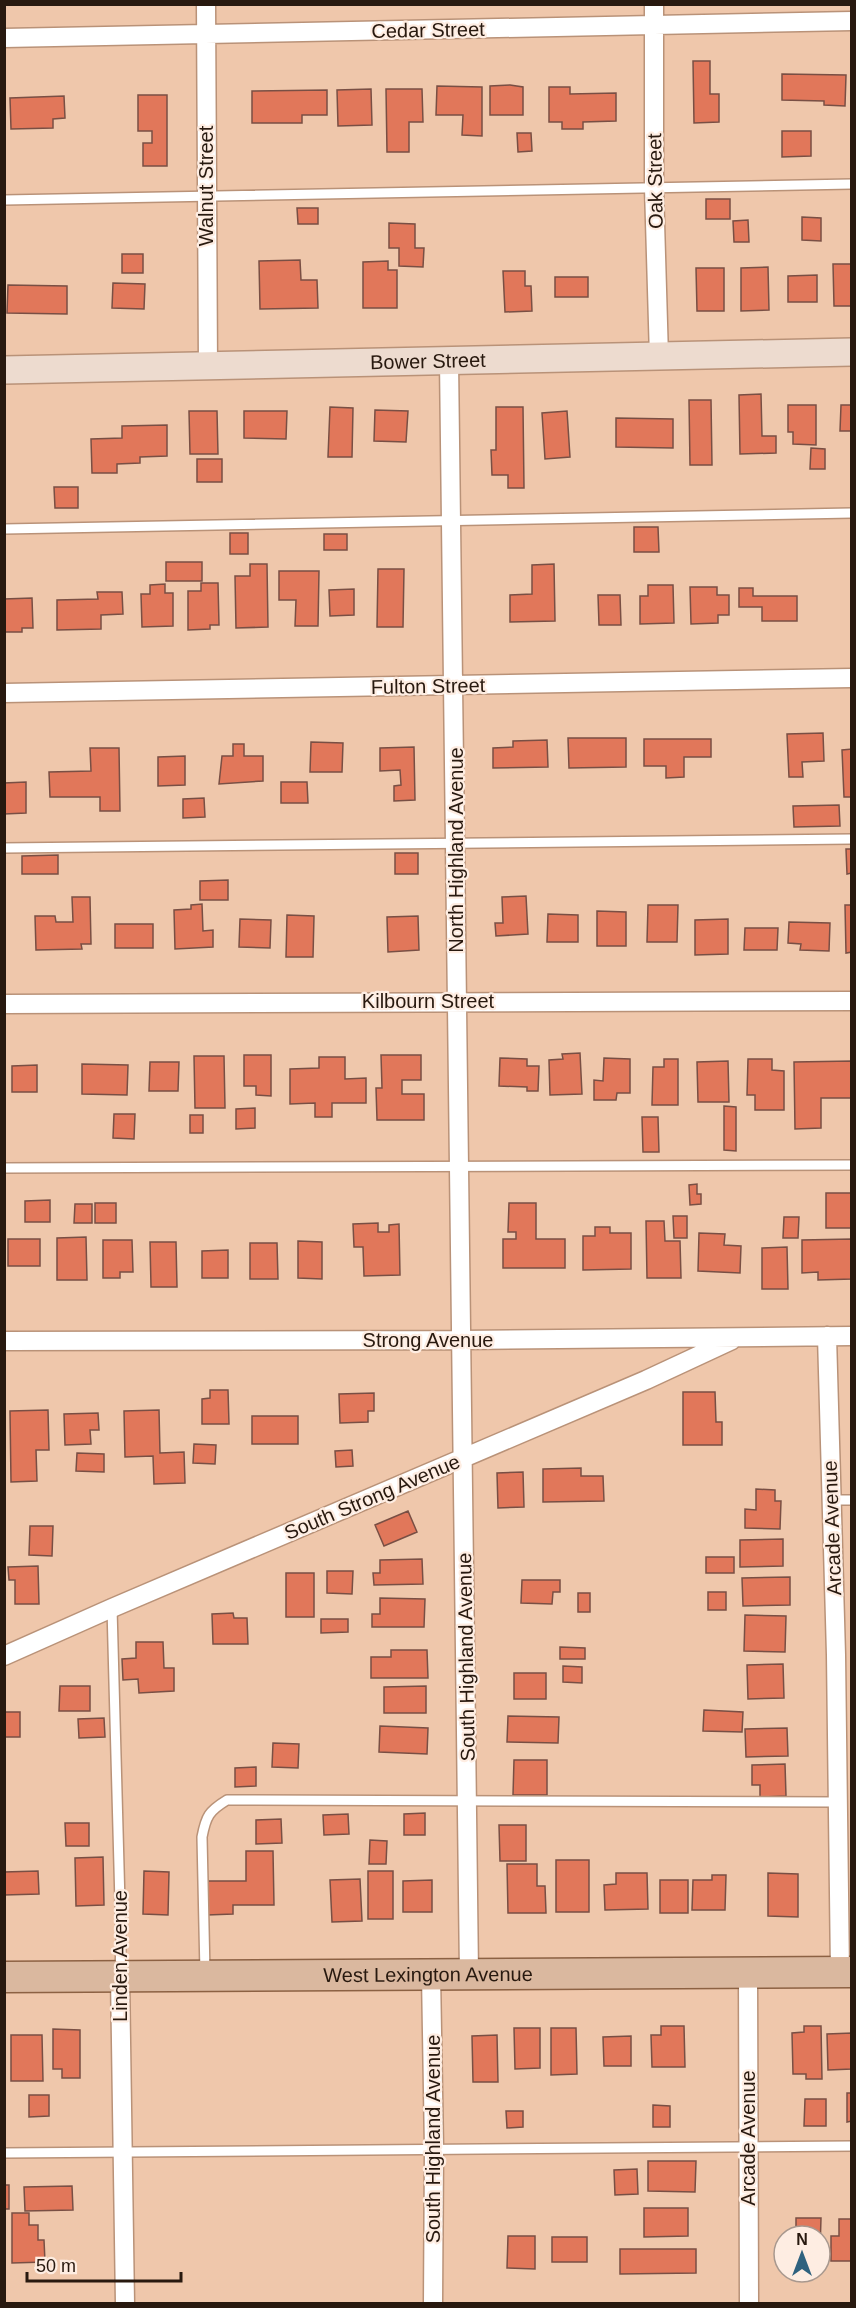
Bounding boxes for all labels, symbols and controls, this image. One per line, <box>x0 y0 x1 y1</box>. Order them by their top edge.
street label: Cedar Street <box>371 18 485 42</box>
street label: Walnut Street <box>195 125 217 246</box>
street label: Oak Street <box>643 133 667 229</box>
street label: Bower Street <box>370 349 486 373</box>
street label: Fulton Street <box>371 674 486 698</box>
street label: North Highland Avenue <box>445 747 467 953</box>
street label: Kilbourn Street <box>362 990 495 1012</box>
street label: Strong Avenue <box>363 1329 493 1351</box>
street label: South Strong Avenue <box>281 1450 463 1544</box>
street label: Arcade Avenue <box>819 1460 845 1596</box>
street label: South Highland Avenue <box>453 1552 479 1762</box>
street label: Linden Avenue <box>109 1890 131 2022</box>
street label: West Lexington Avenue <box>323 1963 533 1986</box>
street label: South Highland Avenue <box>422 2035 444 2243</box>
street label: Arcade Avenue <box>737 2070 759 2206</box>
north arrow <box>772 2224 832 2284</box>
text: N <box>796 2231 808 2248</box>
scale bar <box>27 2245 182 2283</box>
text: 50 m <box>36 2256 76 2276</box>

